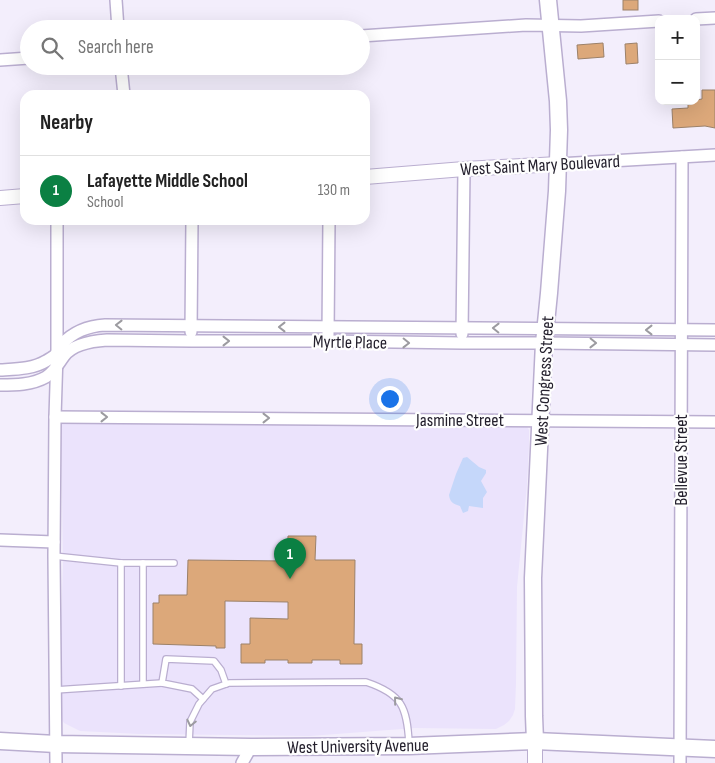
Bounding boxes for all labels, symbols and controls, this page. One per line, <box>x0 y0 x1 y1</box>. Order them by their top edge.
map controls <box>655 15 700 105</box>
button: + <box>655 15 700 60</box>
search box <box>20 20 370 75</box>
icon: search <box>38 34 66 62</box>
text: Search here <box>78 36 154 59</box>
button: − <box>655 60 700 105</box>
text: Nearby <box>40 110 93 135</box>
street label: West Saint Mary Boulevard <box>460 151 620 180</box>
text: Lafayette Middle School <box>87 170 248 193</box>
text: 1 <box>53 181 59 200</box>
text: 130 m <box>318 181 350 200</box>
text: School <box>87 193 123 212</box>
street label: West Congress Street <box>531 315 558 447</box>
one-way arrow <box>115 320 123 331</box>
one-way arrow <box>277 322 285 332</box>
one-way arrow <box>492 323 500 334</box>
one-way arrow <box>645 325 652 335</box>
street label: Myrtle Place <box>313 331 387 354</box>
one-way arrow <box>222 336 230 346</box>
one-way arrow <box>402 337 410 348</box>
one-way arrow <box>590 338 597 348</box>
your location <box>377 386 403 412</box>
street label: Jasmine Street <box>415 410 504 431</box>
one-way arrow <box>100 412 108 422</box>
one-way arrow <box>262 413 270 423</box>
street label: Bellevue Street <box>671 414 692 506</box>
pin: 1 <box>274 538 306 579</box>
one-way arrow <box>394 697 402 706</box>
one-way arrow <box>187 719 197 727</box>
street label: West University Avenue <box>287 735 429 758</box>

